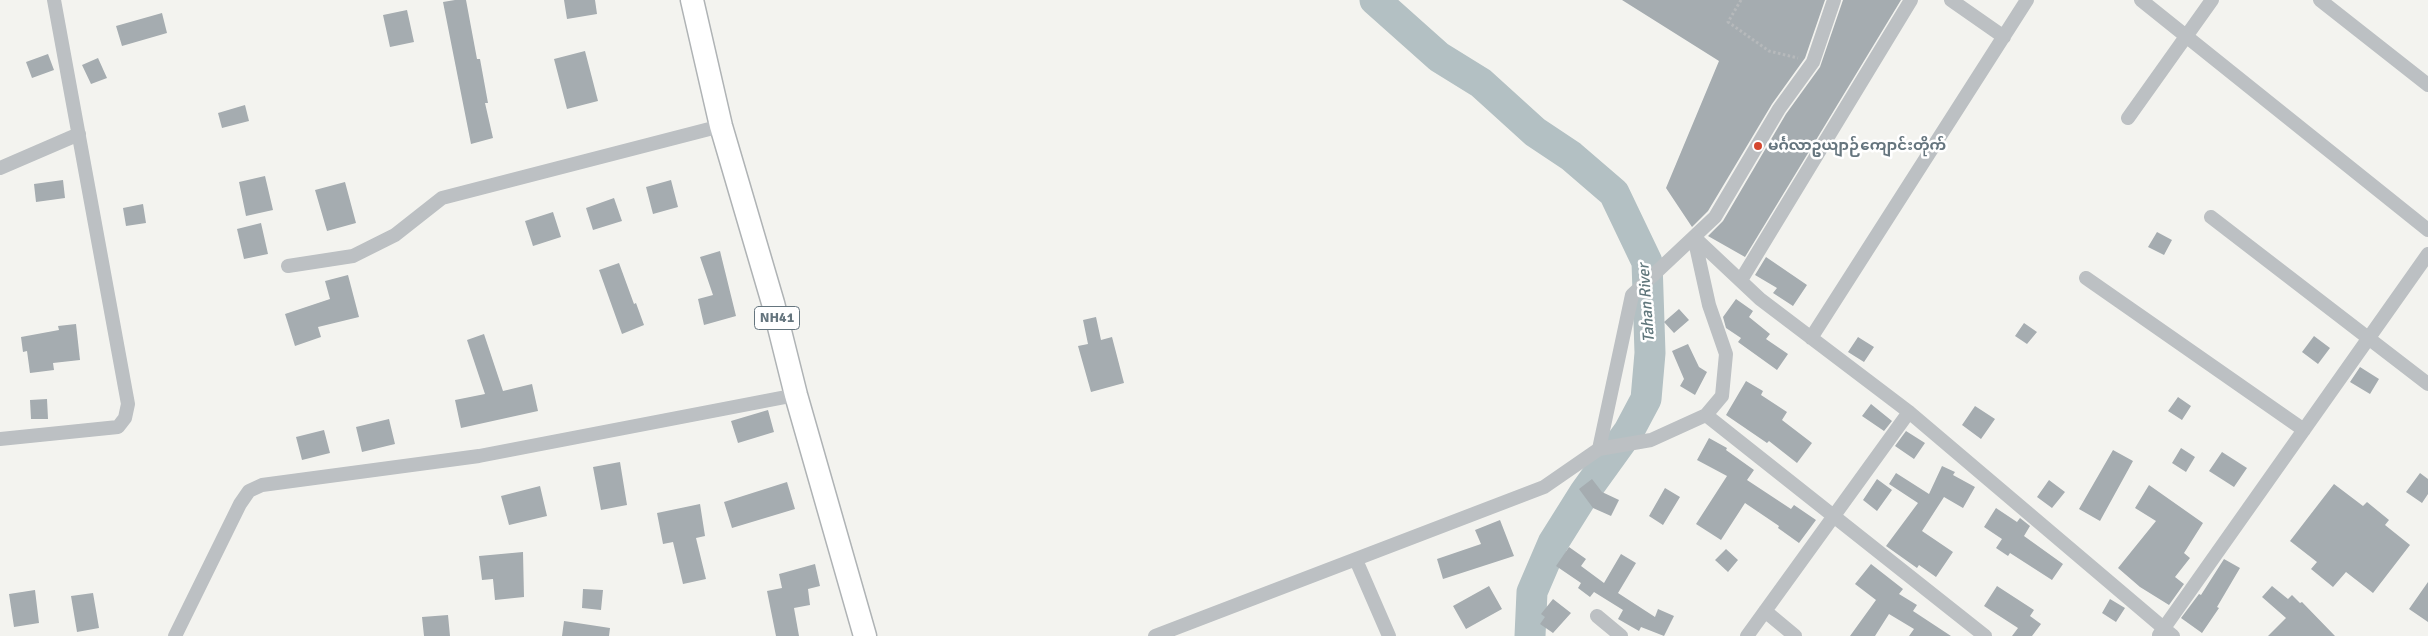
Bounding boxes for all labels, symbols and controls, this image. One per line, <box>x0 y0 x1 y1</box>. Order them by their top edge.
place label: မင်္ဂလာဥယျာဉ်ကျောင်းတိုက် <box>1768 137 1946 155</box>
marker: မင်္ဂလာဥယျာဉ်ကျောင်းတိုက် <box>1752 140 1764 152</box>
water label: Tahan River <box>1635 263 1659 343</box>
road number: NH41 <box>754 306 800 330</box>

